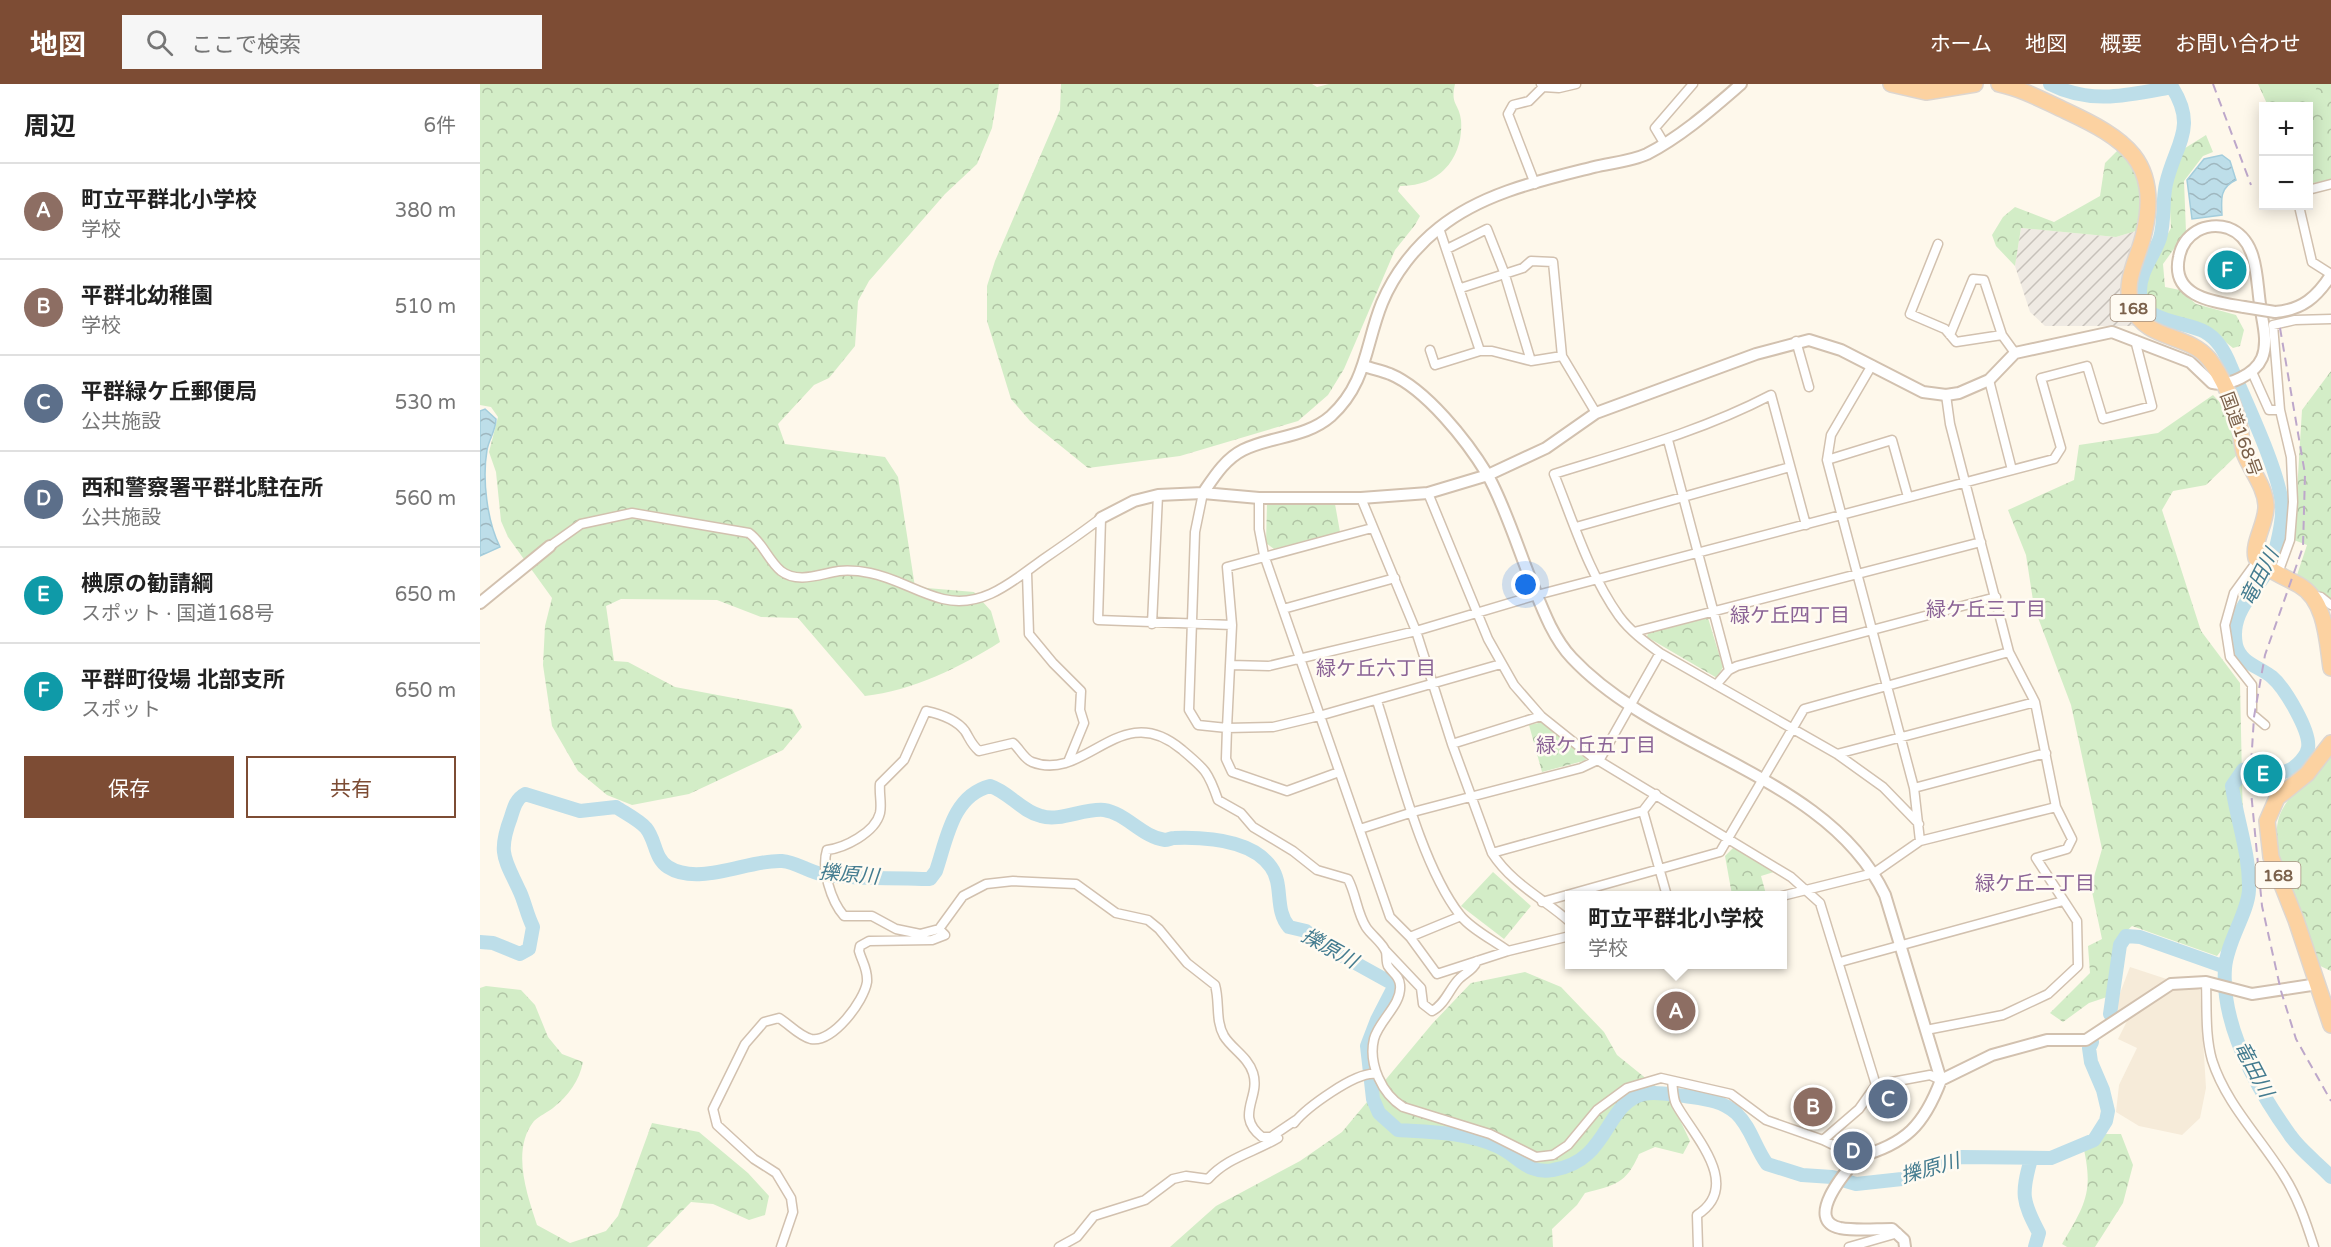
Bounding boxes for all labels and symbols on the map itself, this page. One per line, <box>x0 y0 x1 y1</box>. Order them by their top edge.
pin: F <box>2208 248 2246 292</box>
road number: 168 <box>2110 295 2156 321</box>
street label: 国道168号 <box>2216 389 2266 479</box>
water label: 竜田川 <box>2236 543 2285 610</box>
your location <box>1511 570 1540 599</box>
district label: 緑ケ丘三丁目 <box>1926 598 2046 622</box>
district label: 緑ケ丘四丁目 <box>1730 604 1850 628</box>
district label: 緑ケ丘六丁目 <box>1316 657 1436 681</box>
district label: 緑ケ丘五丁目 <box>1536 734 1656 758</box>
pin: E <box>2244 752 2282 796</box>
water label: 擽原川 <box>818 860 882 890</box>
road number: 168 <box>2256 862 2300 888</box>
district label: 緑ケ丘二丁目 <box>1975 872 2095 896</box>
water label: 擽原川 <box>1297 924 1363 975</box>
pin: A <box>1656 988 1696 1034</box>
water label: 竜田川 <box>2228 1037 2279 1103</box>
pin: C <box>1868 1076 1908 1122</box>
pin: B <box>1794 1084 1832 1130</box>
pin: D <box>1834 1128 1872 1174</box>
water label: 擽原川 <box>1898 1149 1964 1189</box>

